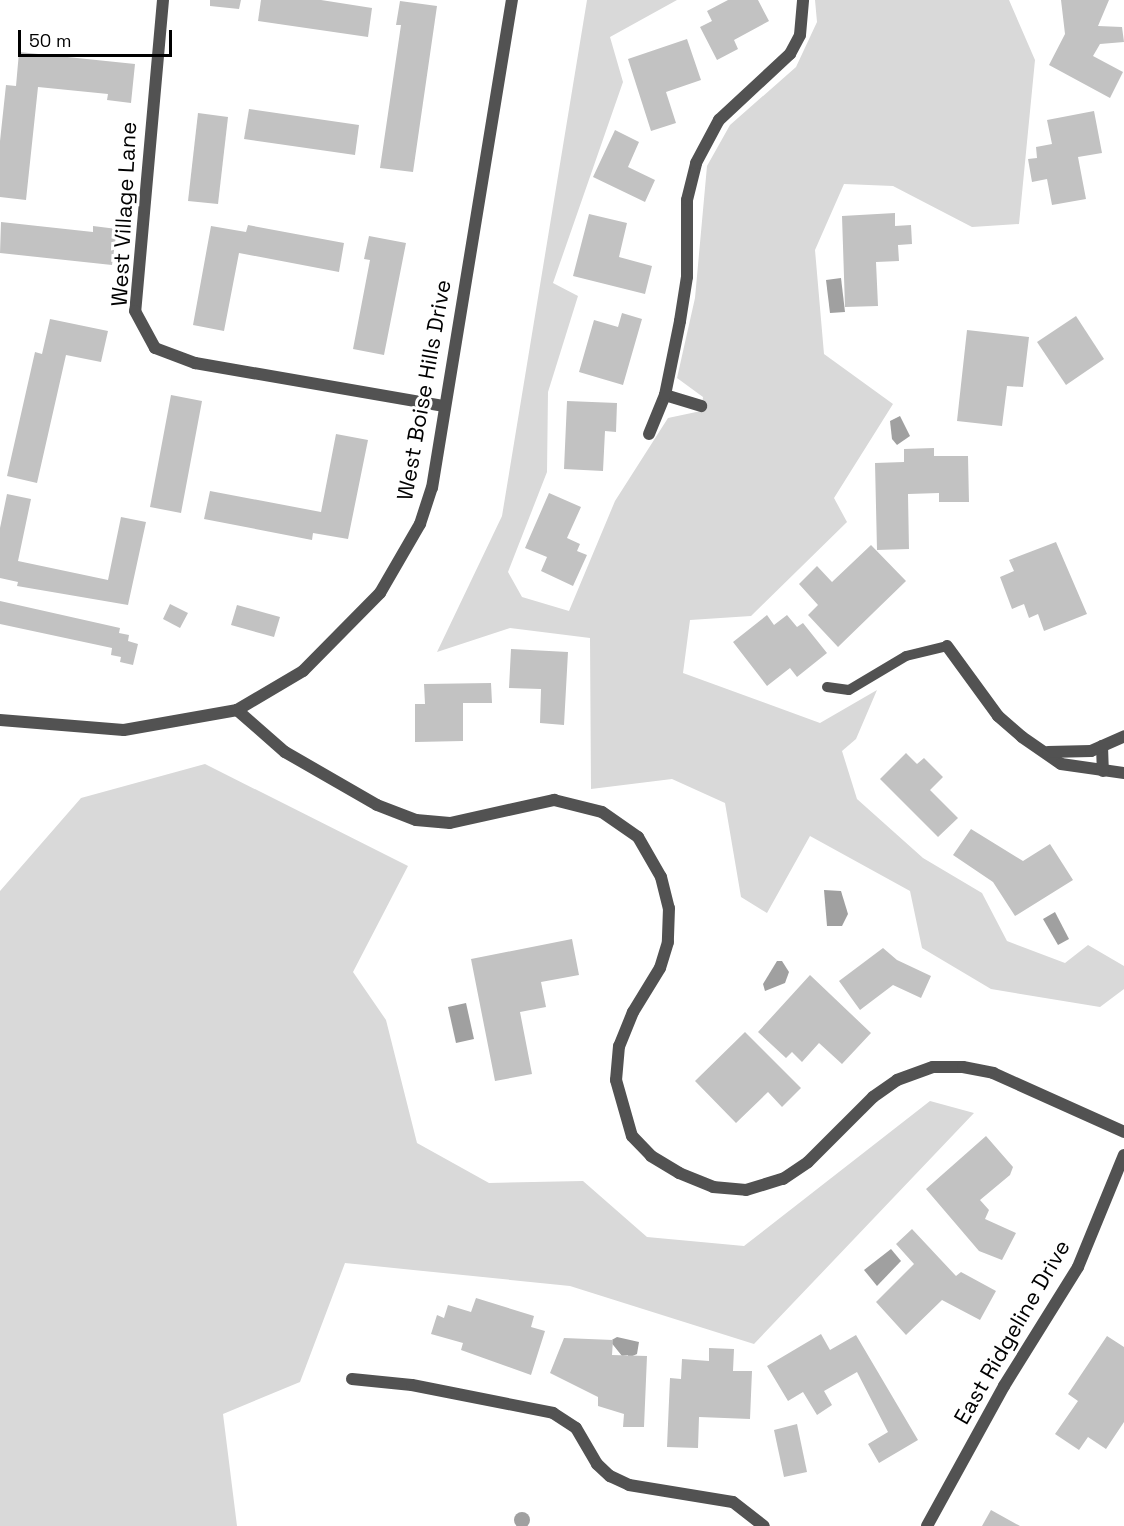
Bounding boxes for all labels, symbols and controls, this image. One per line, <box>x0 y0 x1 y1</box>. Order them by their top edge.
scale bar <box>21 18 176 56</box>
text: 50 m <box>29 29 71 52</box>
street label: West Village Lane <box>106 121 142 307</box>
street label: West Boise Hills Drive <box>392 278 456 502</box>
street label: East Ridgeline Drive <box>948 1235 1076 1429</box>

